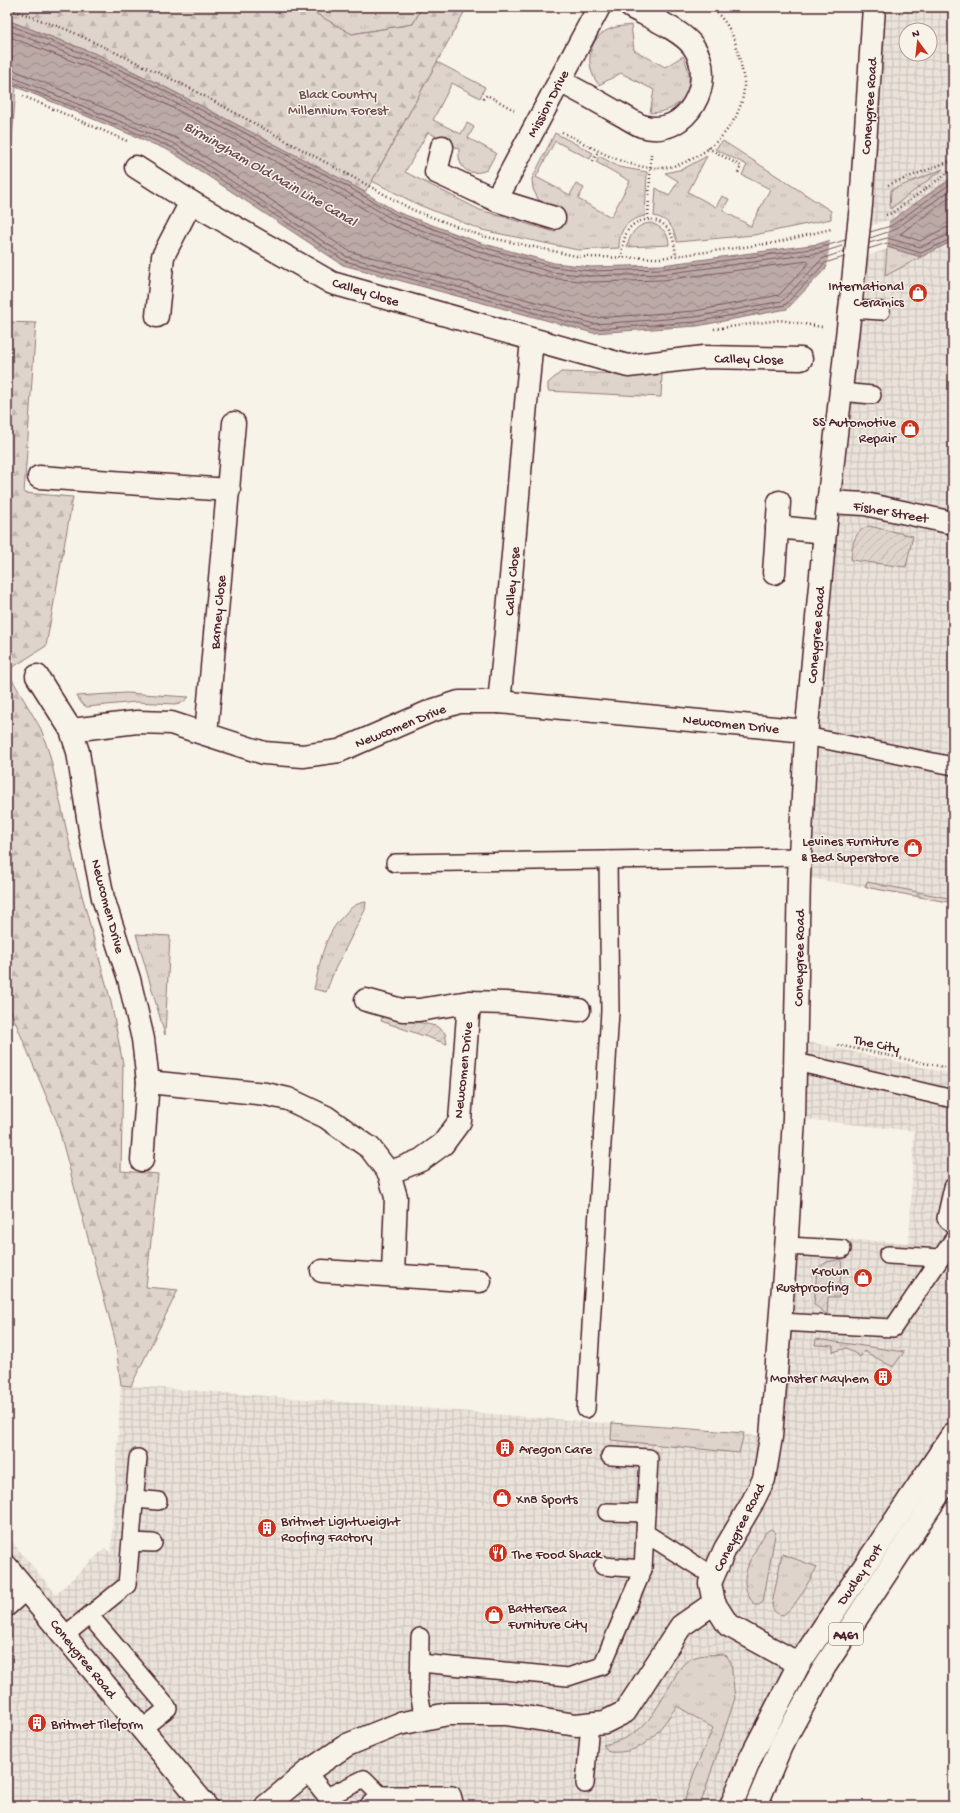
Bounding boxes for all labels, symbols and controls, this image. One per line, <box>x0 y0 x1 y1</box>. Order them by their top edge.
north arrow <box>898 22 938 62</box>
text: N <box>911 28 921 41</box>
street label: Coneygree Road <box>859 55 882 155</box>
street label: Mission Drive <box>524 67 574 141</box>
park label: Black Country Millennium Forest <box>288 87 389 120</box>
water label: Birmingham Old Main Line Canal <box>181 118 361 232</box>
street label: Calley Close <box>330 275 402 312</box>
place label: International Ceramics <box>828 279 905 312</box>
shop icon: International Ceramics <box>907 282 929 304</box>
street label: Calley Close <box>714 351 785 370</box>
place label: SS Automotive Repair <box>813 415 897 448</box>
shop icon: SS Automotive Repair <box>899 418 921 440</box>
street label: Fisher Street <box>851 498 931 529</box>
street label: Calley Close <box>502 545 525 616</box>
street label: Barney Close <box>208 574 231 651</box>
street label: Coneygree Road <box>805 584 830 684</box>
street label: Newcomen Drive <box>353 701 450 753</box>
street label: Newcomen Drive <box>682 712 781 739</box>
place label: Levines Furniture & Bed Superstore <box>801 834 900 867</box>
shop icon: Levines Furniture & Bed Superstore <box>902 837 924 859</box>
street label: Newcomen Drive <box>86 858 128 956</box>
street label: Coneygree Road <box>791 908 810 1007</box>
street label: Newcomen Drive <box>451 1020 478 1119</box>
street label: The City <box>851 1032 901 1059</box>
place label: Krown Rustproofing <box>776 1264 849 1297</box>
shop icon: Krown Rustproofing <box>852 1267 874 1289</box>
building icon: Monster Mayhem <box>872 1366 894 1388</box>
place label: Monster Mayhem <box>770 1371 869 1388</box>
building icon: Aregon Care <box>494 1437 516 1459</box>
place label: Aregon Care <box>519 1442 593 1459</box>
street label: Coneygree Road <box>711 1480 771 1575</box>
shop icon: Xn8 Sports <box>491 1487 513 1509</box>
place label: Xn8 Sports <box>515 1492 578 1509</box>
place label: Britmet Lightweight Roofing Factory <box>280 1514 401 1547</box>
building icon: Britmet Lightweight Roofing Factory <box>256 1517 278 1539</box>
street label: Dudley Port <box>834 1541 888 1610</box>
restaurant icon: The Food Shack <box>487 1542 509 1564</box>
place label: The Food Shack <box>511 1547 603 1564</box>
place label: Battersea Furniture City <box>507 1601 588 1634</box>
shop icon: Battersea Furniture City <box>483 1604 505 1626</box>
street label: Coneygree Road <box>45 1617 120 1704</box>
road number: A461 <box>829 1623 863 1645</box>
building icon: Britmet Tileform <box>26 1712 48 1734</box>
place label: Britmet Tileform <box>50 1717 143 1734</box>

